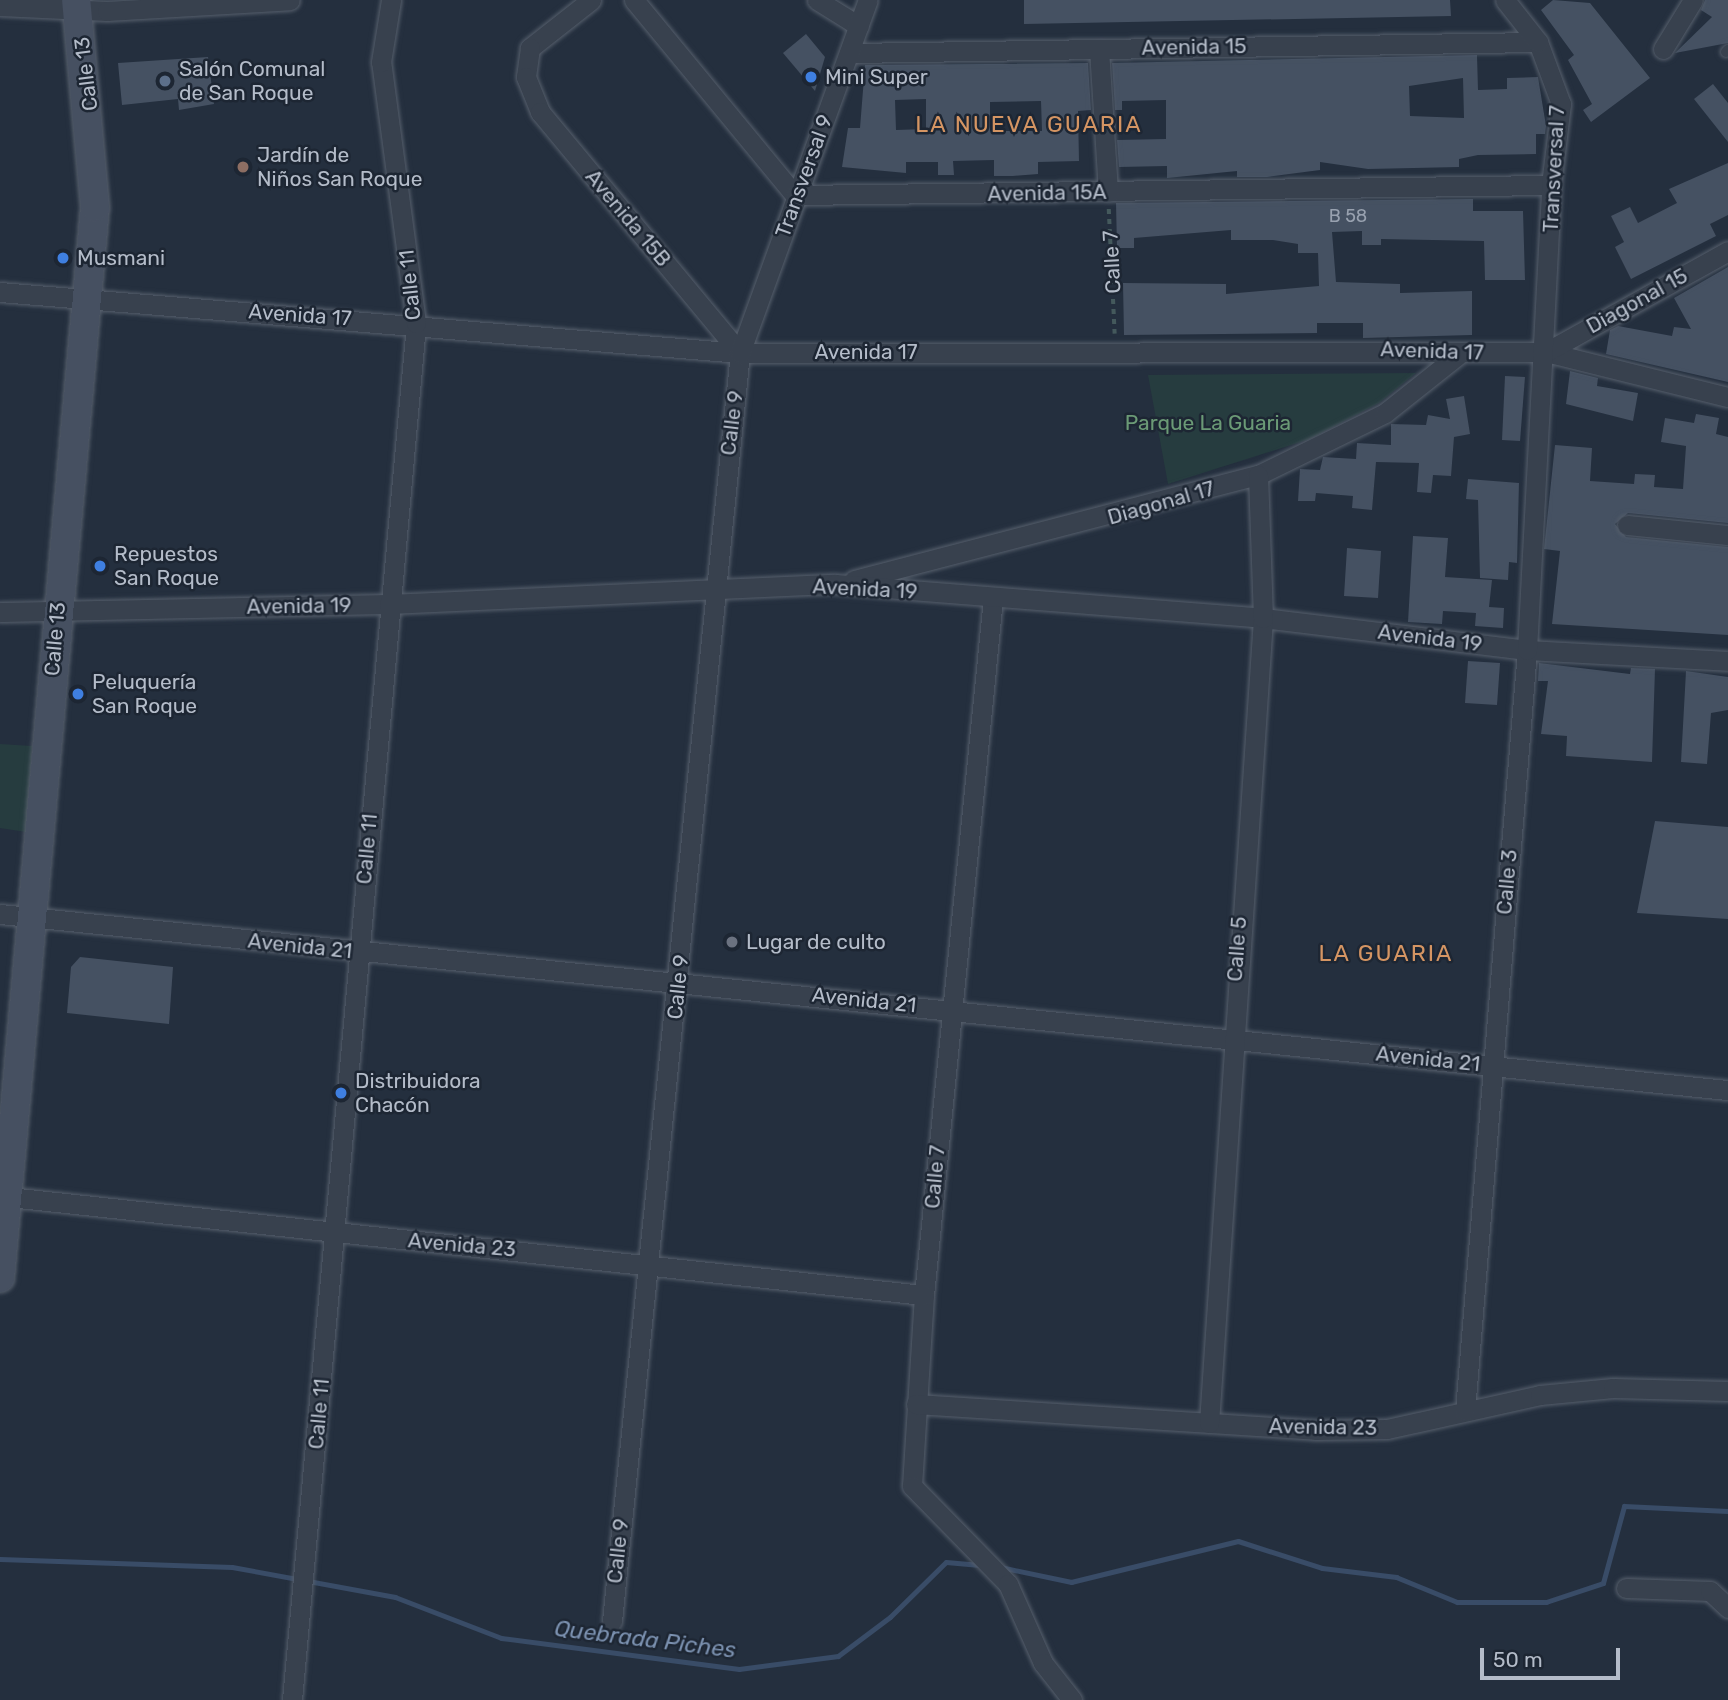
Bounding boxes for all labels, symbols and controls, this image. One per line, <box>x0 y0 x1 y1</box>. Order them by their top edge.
street label: Avenida 15 <box>1141 33 1247 61</box>
street label: Calle 13 <box>69 36 103 112</box>
place label: Salón Comunal de San Roque <box>179 56 325 106</box>
place label: Mini Super <box>825 64 928 90</box>
marker: Mini Super <box>803 69 819 85</box>
marker: Salón Comunal de San Roque <box>157 73 173 89</box>
street label: Transversal 7 <box>1538 105 1570 233</box>
district label: LA NUEVA GUARIA <box>917 110 1141 138</box>
street label: Transversal 9 <box>770 111 838 241</box>
place label: Jardín de Niños San Roque <box>257 142 422 192</box>
marker: Jardín de Niños San Roque <box>235 159 251 175</box>
street label: Avenida 15B <box>580 164 676 272</box>
street label: Avenida 15A <box>987 179 1107 207</box>
house number: B 58 <box>1329 205 1367 227</box>
street label: Calle 7 <box>1098 230 1126 294</box>
place label: Musmani <box>77 245 165 271</box>
street label: Calle 11 <box>394 249 426 321</box>
marker: Musmani <box>55 250 71 266</box>
street label: Diagonal 15 <box>1582 263 1692 339</box>
street label: Avenida 17 <box>248 299 352 331</box>
street label: Avenida 17 <box>1380 337 1484 365</box>
street label: Avenida 17 <box>814 339 918 365</box>
street label: Calle 9 <box>716 389 748 457</box>
park label: Parque La Guaria <box>1125 410 1291 436</box>
street label: Diagonal 17 <box>1105 476 1217 530</box>
place label: Repuestos San Roque <box>114 541 219 591</box>
marker: Repuestos San Roque <box>92 558 108 574</box>
street label: Avenida 19 <box>812 574 918 604</box>
street label: Avenida 19 <box>246 592 352 620</box>
street label: Calle 13 <box>39 601 71 677</box>
street label: Avenida 19 <box>1376 619 1484 657</box>
place label: Peluquería San Roque <box>92 669 197 719</box>
marker: Peluquería San Roque <box>70 686 86 702</box>
street label: Calle 11 <box>351 813 383 885</box>
street label: Calle 3 <box>1492 848 1522 916</box>
street label: Calle 5 <box>1222 916 1252 982</box>
street label: Avenida 21 <box>247 928 353 964</box>
place label: Lugar de culto <box>746 929 886 955</box>
marker: Lugar de culto <box>724 934 740 950</box>
district label: LA GUARIA <box>1319 939 1453 967</box>
street label: Calle 9 <box>662 953 694 1021</box>
street label: Avenida 21 <box>811 982 917 1018</box>
street label: Avenida 21 <box>1375 1041 1481 1077</box>
place label: Distribuidora Chacón <box>355 1068 481 1118</box>
marker: Distribuidora Chacón <box>333 1085 349 1101</box>
street label: Calle 7 <box>920 1144 950 1210</box>
street label: Avenida 23 <box>407 1228 517 1262</box>
street label: Calle 11 <box>303 1378 335 1450</box>
street label: Avenida 23 <box>1269 1413 1377 1441</box>
street label: Calle 9 <box>602 1517 634 1585</box>
water label: Quebrada Piches <box>553 1614 737 1664</box>
scale bar <box>1483 1634 1623 1678</box>
text: 50 m <box>1493 1647 1543 1672</box>

